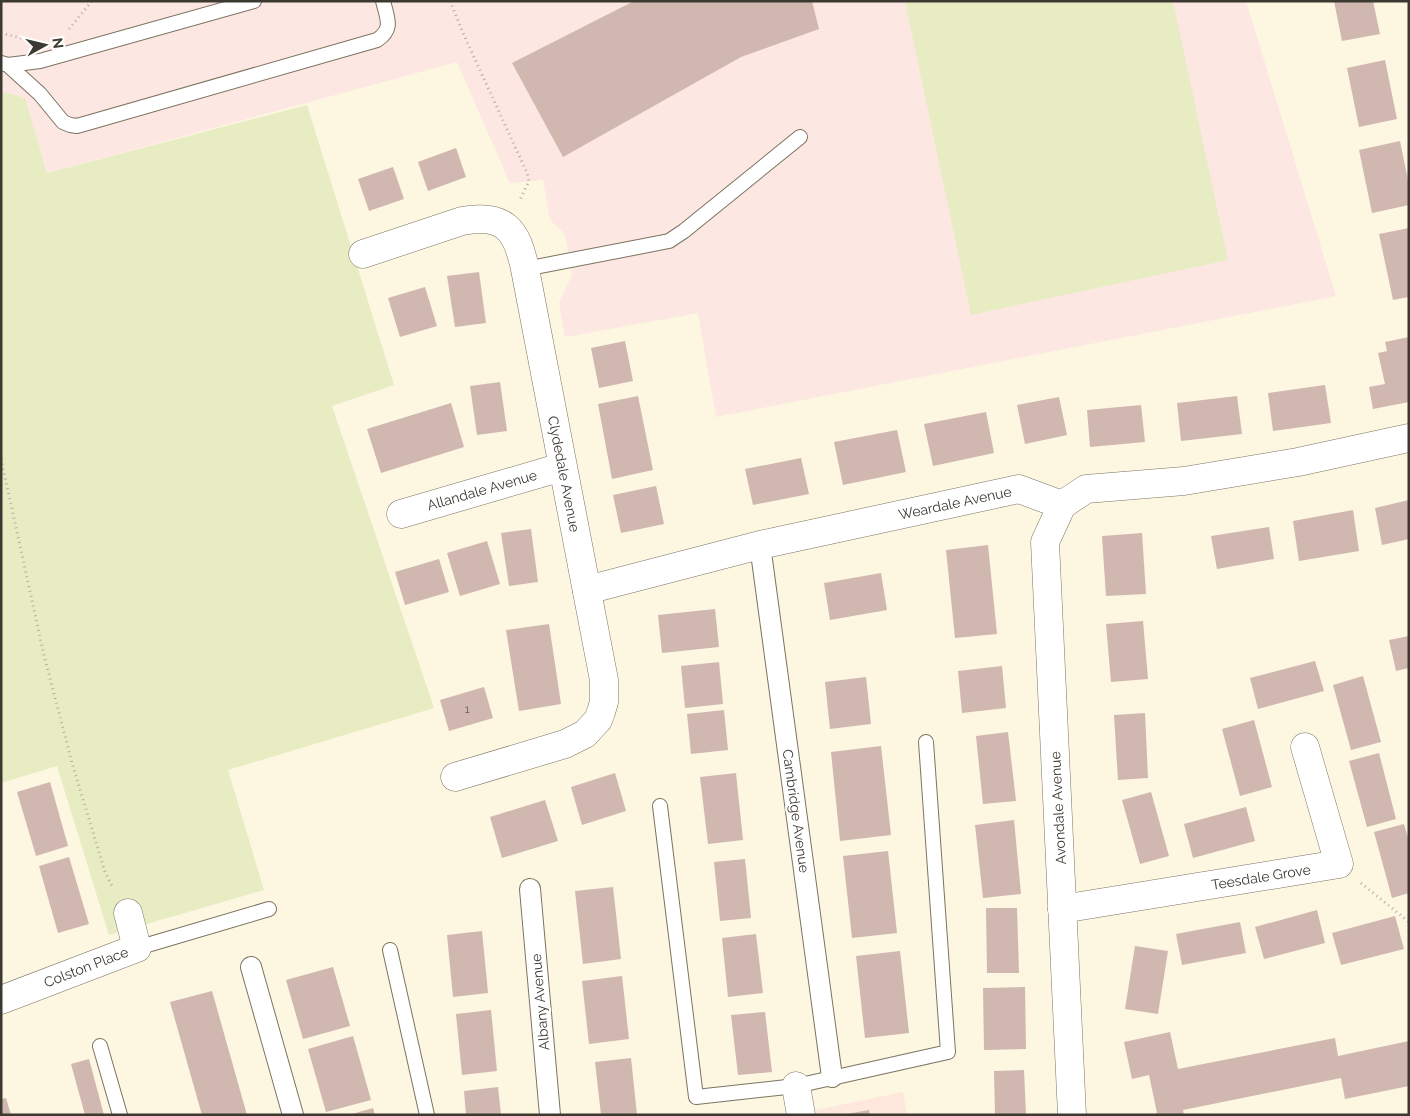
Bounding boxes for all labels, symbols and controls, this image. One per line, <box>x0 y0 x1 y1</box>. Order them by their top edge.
north arrow <box>20 20 70 70</box>
text: N <box>49 37 67 50</box>
street label: Clydedale Avenue <box>545 415 583 533</box>
street label: Allandale Avenue <box>425 467 539 513</box>
street label: Weardale Avenue <box>897 483 1013 523</box>
house number: 1 <box>465 703 470 716</box>
street label: Cambridge Avenue <box>779 748 813 874</box>
street label: Avondale Avenue <box>1047 751 1069 865</box>
street label: Teesdale Grove <box>1210 861 1312 893</box>
street label: Colston Place <box>42 944 130 990</box>
street label: Albany Avenue <box>528 953 552 1051</box>

